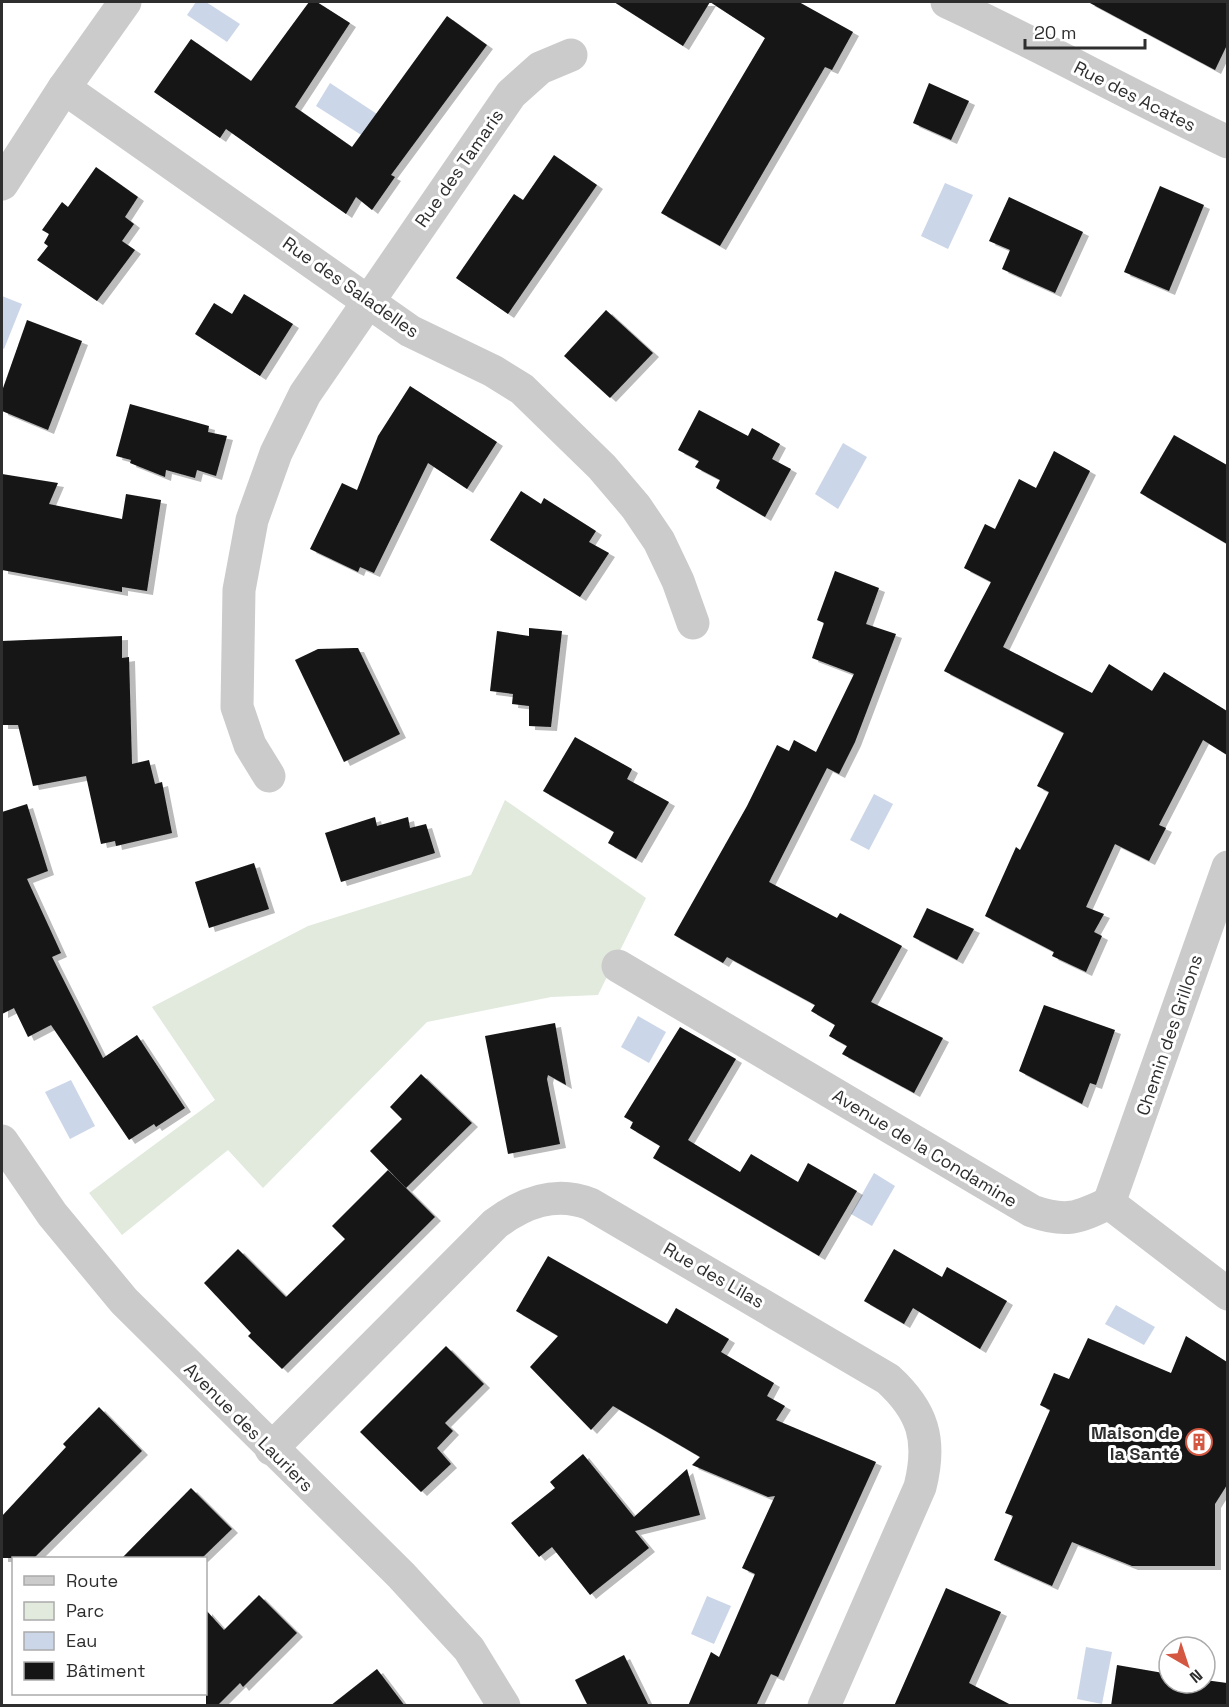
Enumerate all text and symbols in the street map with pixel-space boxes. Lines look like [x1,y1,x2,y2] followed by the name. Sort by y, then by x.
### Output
[1025,12,1145,50] scale bar
[1034,21,1077,44] text: 20 m
[1070,55,1200,137] street label: Rue des Acates
[410,104,508,232] street label: Rue des Tamaris
[278,231,424,343] street label: Rue des Saladelles
[1131,951,1207,1119] street label: Chemin des Grillons
[828,1084,1022,1212] street label: Avenue de la Condamine
[660,1237,768,1313] street label: Rue des Lilas
[180,1358,318,1496] street label: Avenue des Lauriers
[1091,1421,1180,1465] place label: Maison de la Santé
[1184,1427,1214,1457] building icon: Maison de la Santé
[12,1557,207,1695] legend
[66,1569,118,1592] text: Route
[66,1599,104,1622] text: Parc
[66,1629,97,1652] text: Eau
[1157,1635,1217,1695] north arrow
[66,1659,146,1682] text: Bâtiment
[1185,1665,1207,1688] text: N

